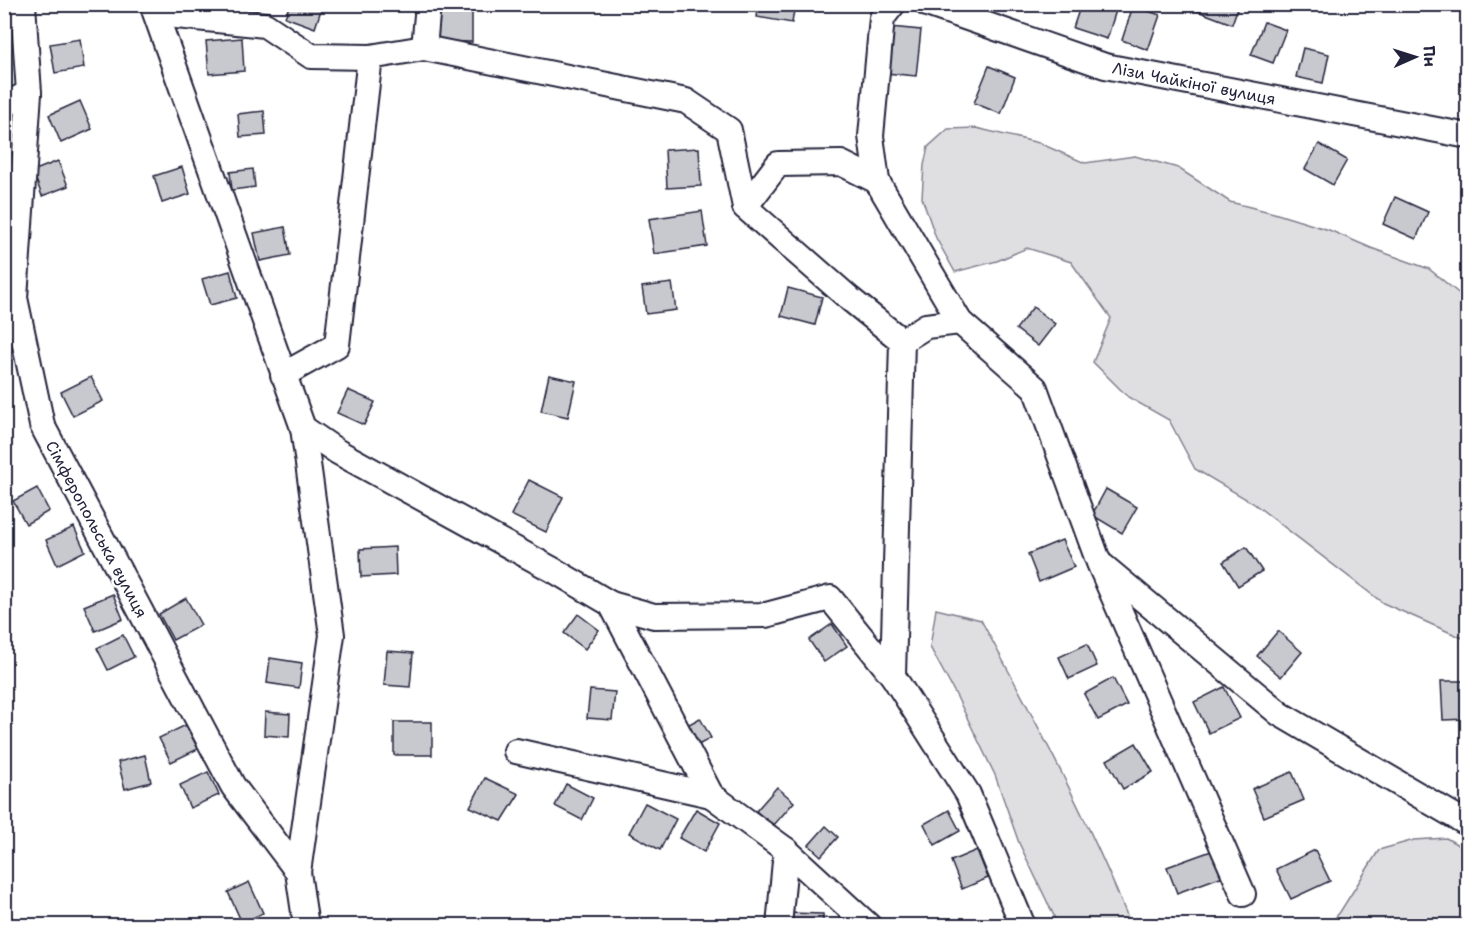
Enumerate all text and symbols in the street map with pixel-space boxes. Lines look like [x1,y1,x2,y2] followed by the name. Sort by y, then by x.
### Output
[1385,27,1445,87] north arrow
[1418,45,1441,67] text: Пн
[1110,57,1277,110] street label: Лізи Чайкіної вулиця
[41,437,152,621] street label: Сімферопольська вулиця

